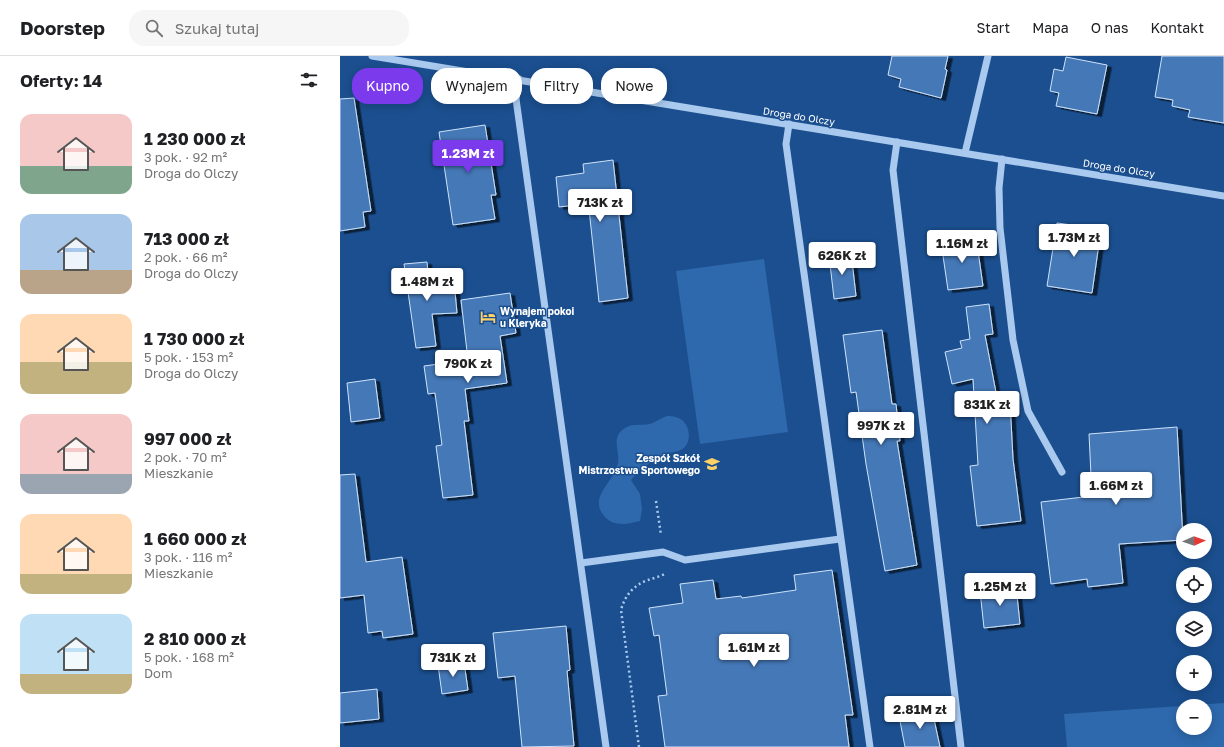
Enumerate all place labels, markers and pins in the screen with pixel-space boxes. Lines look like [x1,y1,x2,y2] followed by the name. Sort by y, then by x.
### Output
[427,140,509,174] pin: 1.23M zł
[563,189,637,223] pin: 713K zł
[1033,224,1115,258] pin: 1.73M zł
[921,230,1003,264] pin: 1.16M zł
[805,242,879,276] pin: 626K zł
[386,268,468,302] pin: 1.48M zł
[500,305,574,329] place label: Wynajem pokoi u Kleryka
[479,308,497,326] hotel icon: Wynajem pokoi u Kleryka
[431,350,505,384] pin: 790K zł
[950,391,1024,425] pin: 831K zł
[844,412,918,446] pin: 997K zł
[579,452,700,476] place label: Zespół Szkół Mistrzostwa Sportowego
[703,455,721,473] school or university icon: Zespół Szkół Mistrzostwa Sportowego
[1075,472,1157,506] pin: 1.66M zł
[959,573,1041,607] pin: 1.25M zł
[713,634,795,668] pin: 1.61M zł
[416,644,490,678] pin: 731K zł
[879,696,961,730] pin: 2.81M zł

